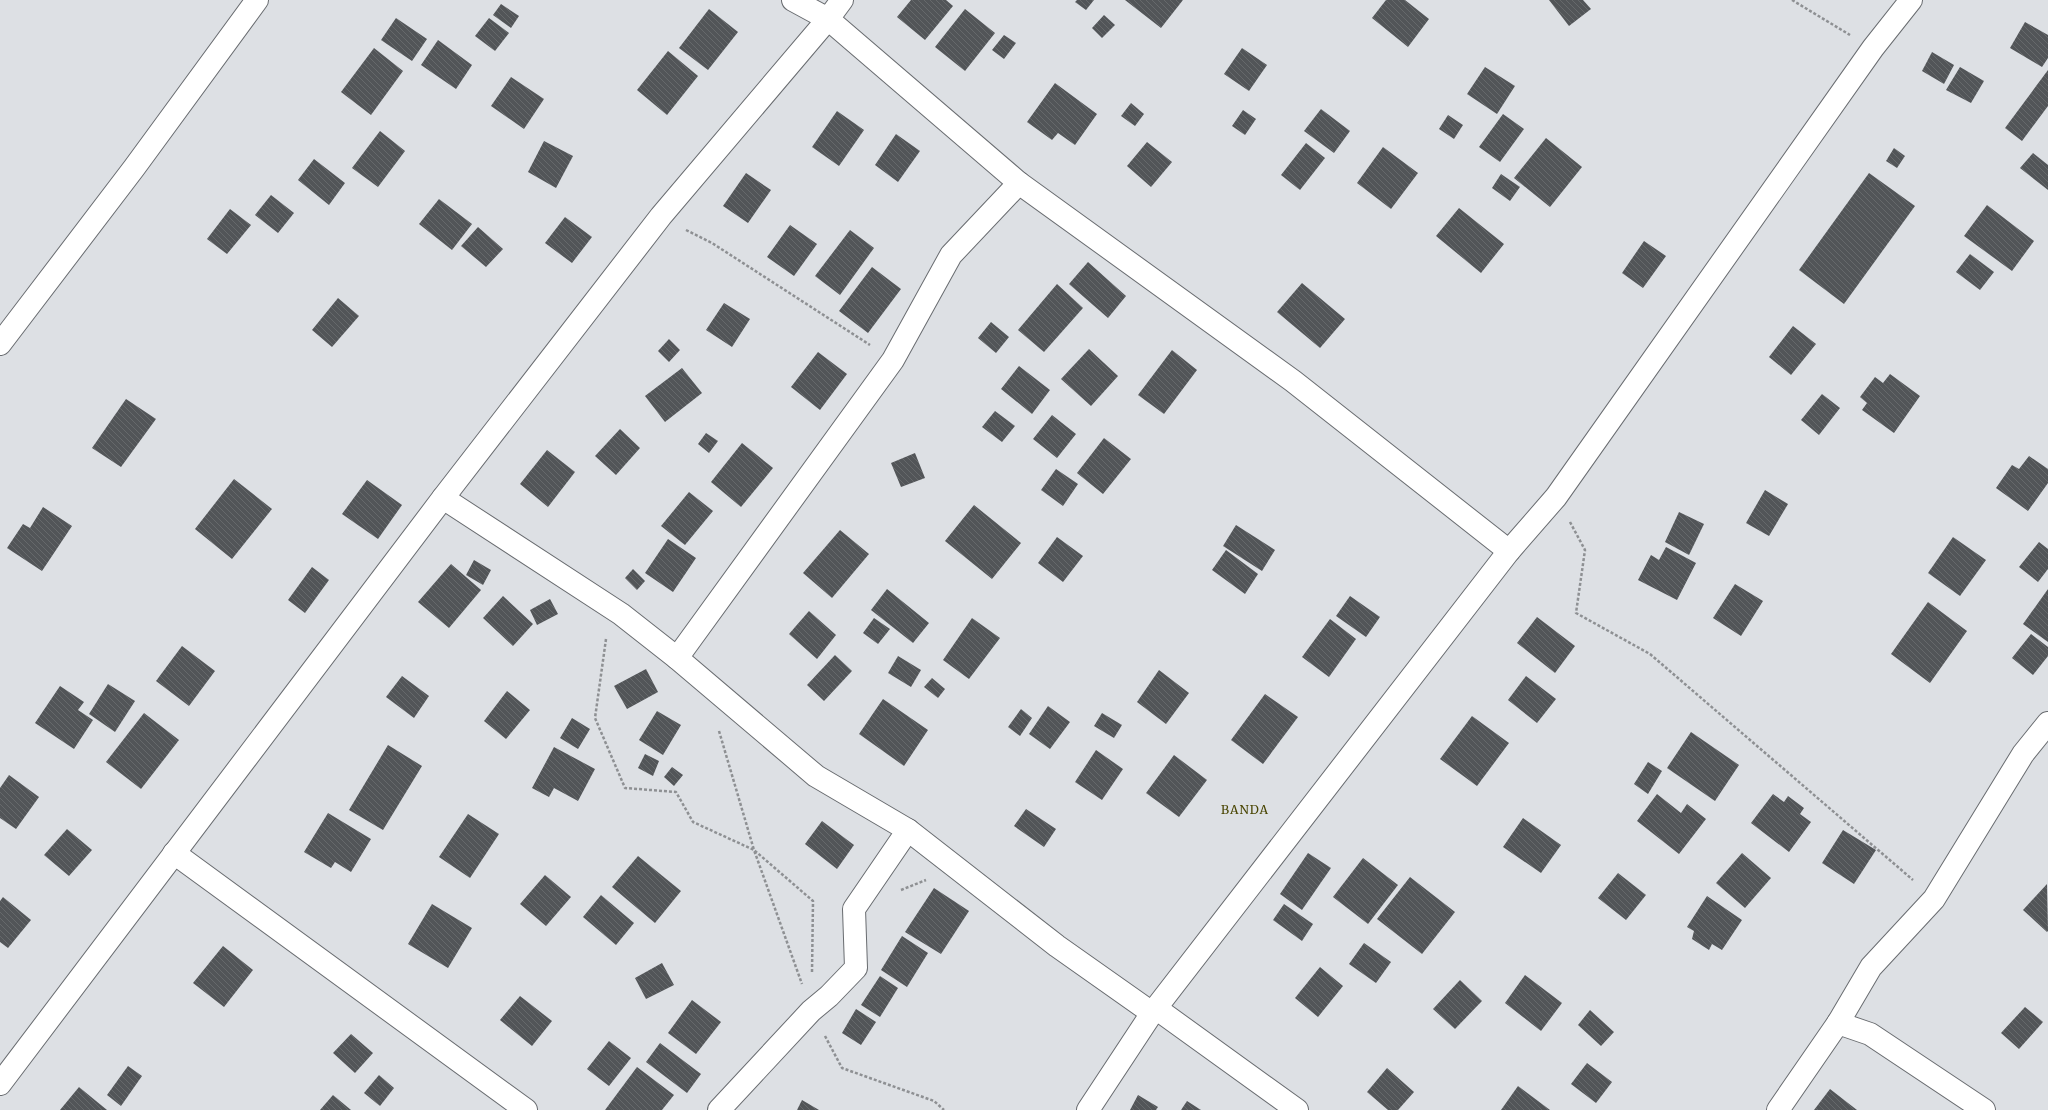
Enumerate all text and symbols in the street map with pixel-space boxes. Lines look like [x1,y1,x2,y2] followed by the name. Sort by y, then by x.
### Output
[1221,802,1269,817] district label: BANDA

